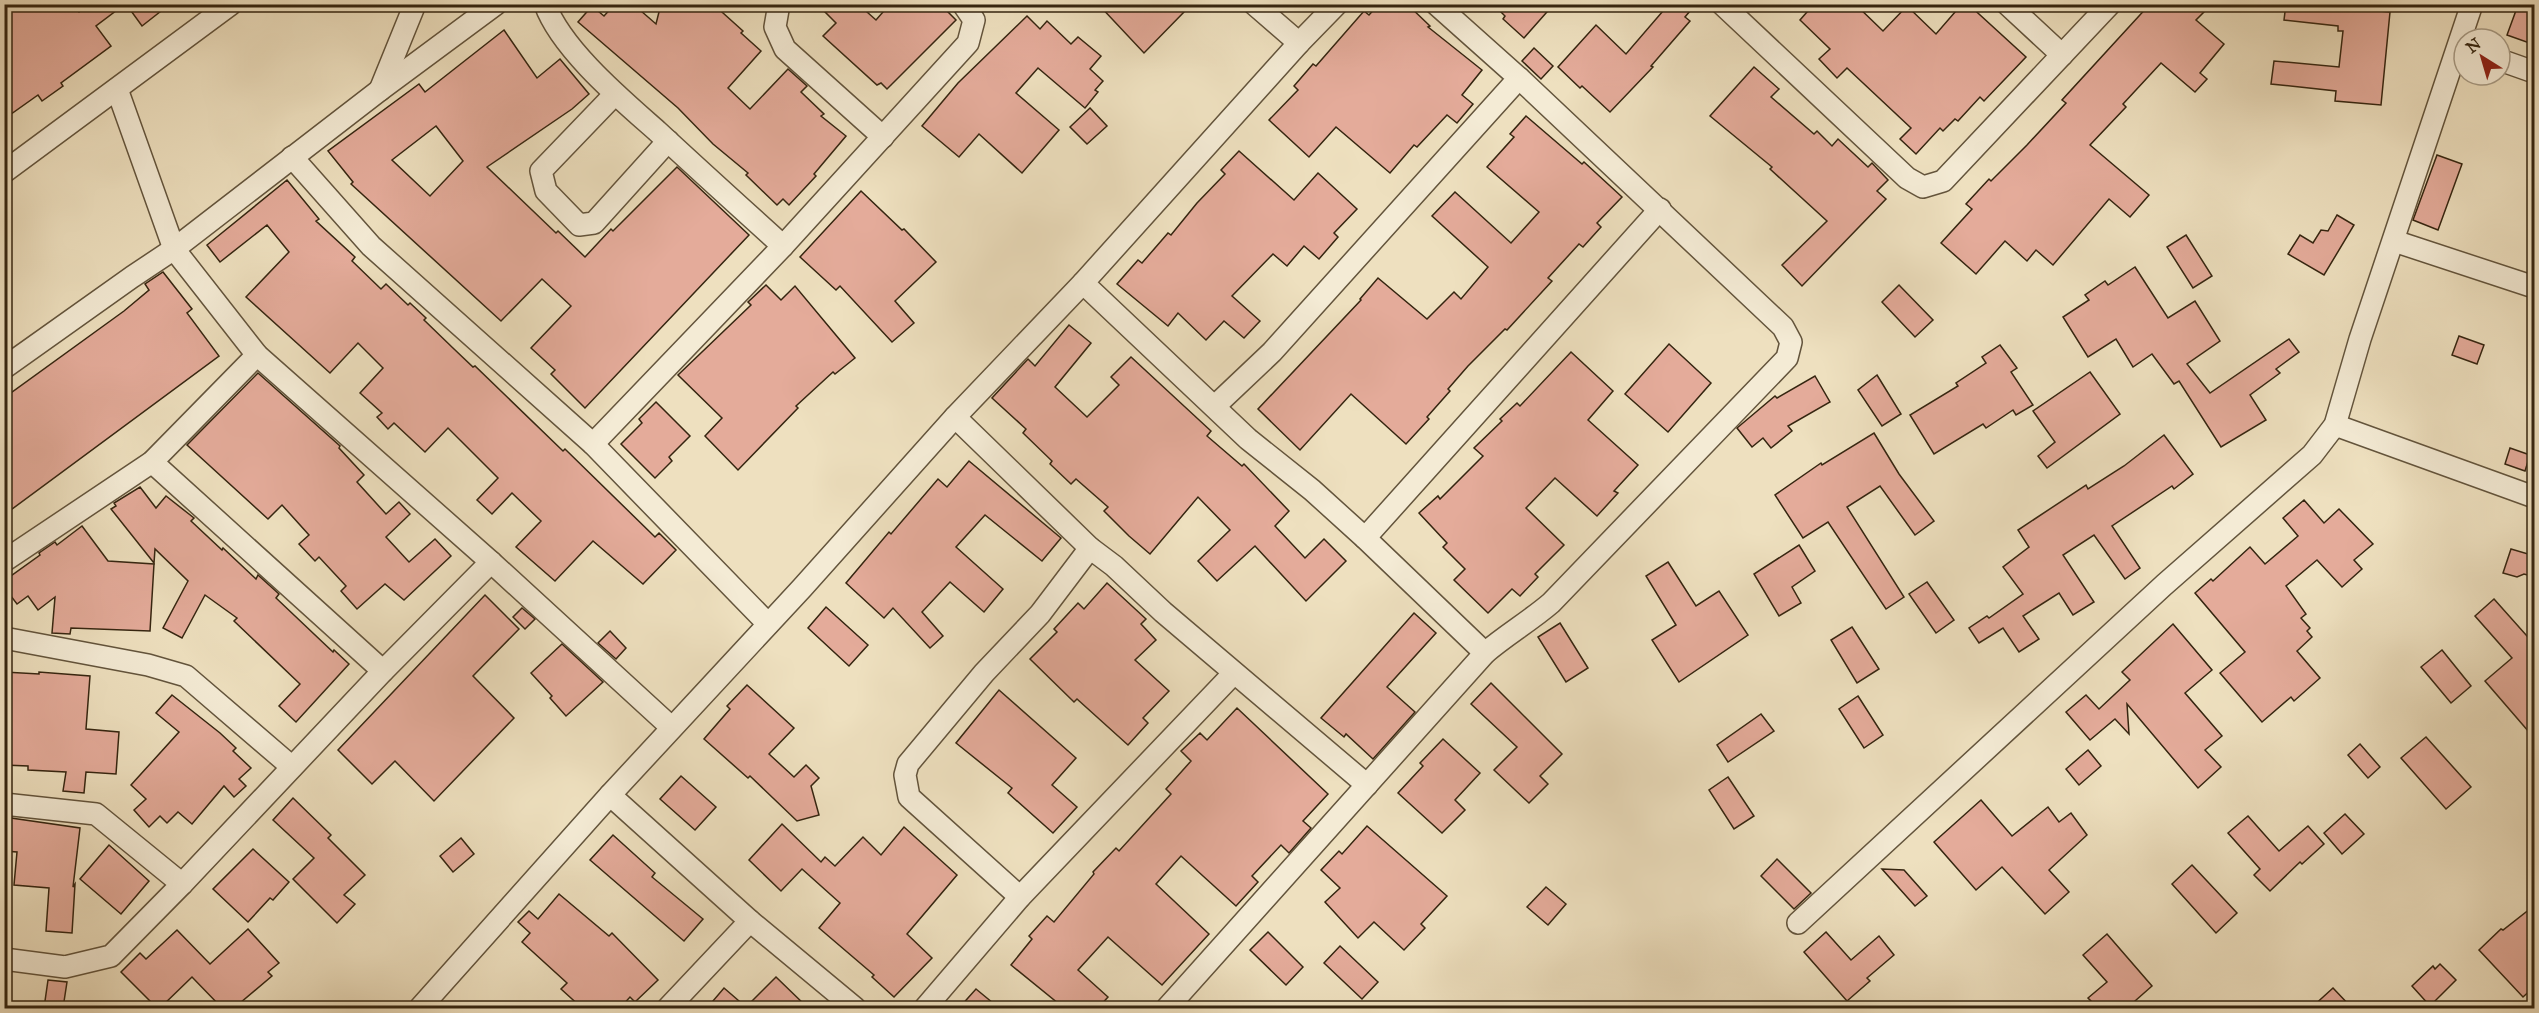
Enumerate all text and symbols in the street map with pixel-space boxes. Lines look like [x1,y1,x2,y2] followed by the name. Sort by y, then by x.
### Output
[2452,27,2512,87] north arrow
[2462,33,2485,57] text: N

